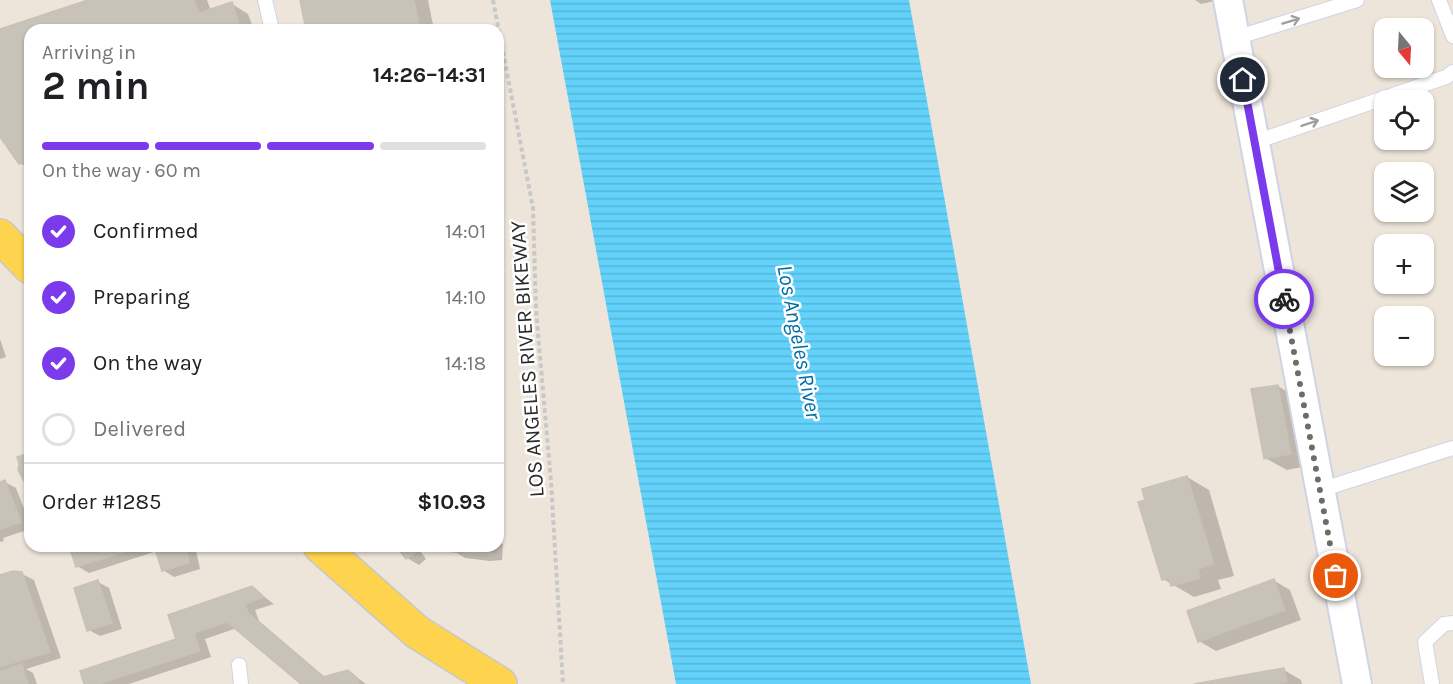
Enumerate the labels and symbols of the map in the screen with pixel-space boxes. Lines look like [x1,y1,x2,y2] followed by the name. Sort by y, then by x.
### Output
[1281,14,1300,25] one-way arrow
[1374,18,1434,78] north arrow
[1217,54,1268,105] pin
[1300,117,1319,128] one-way arrow
[505,220,549,498] street label: LOS ANGELES RIVER BIKEWAY
[771,263,827,423] water label: Los Angeles River
[1254,269,1314,329] courier
[1310,550,1361,601] pin

